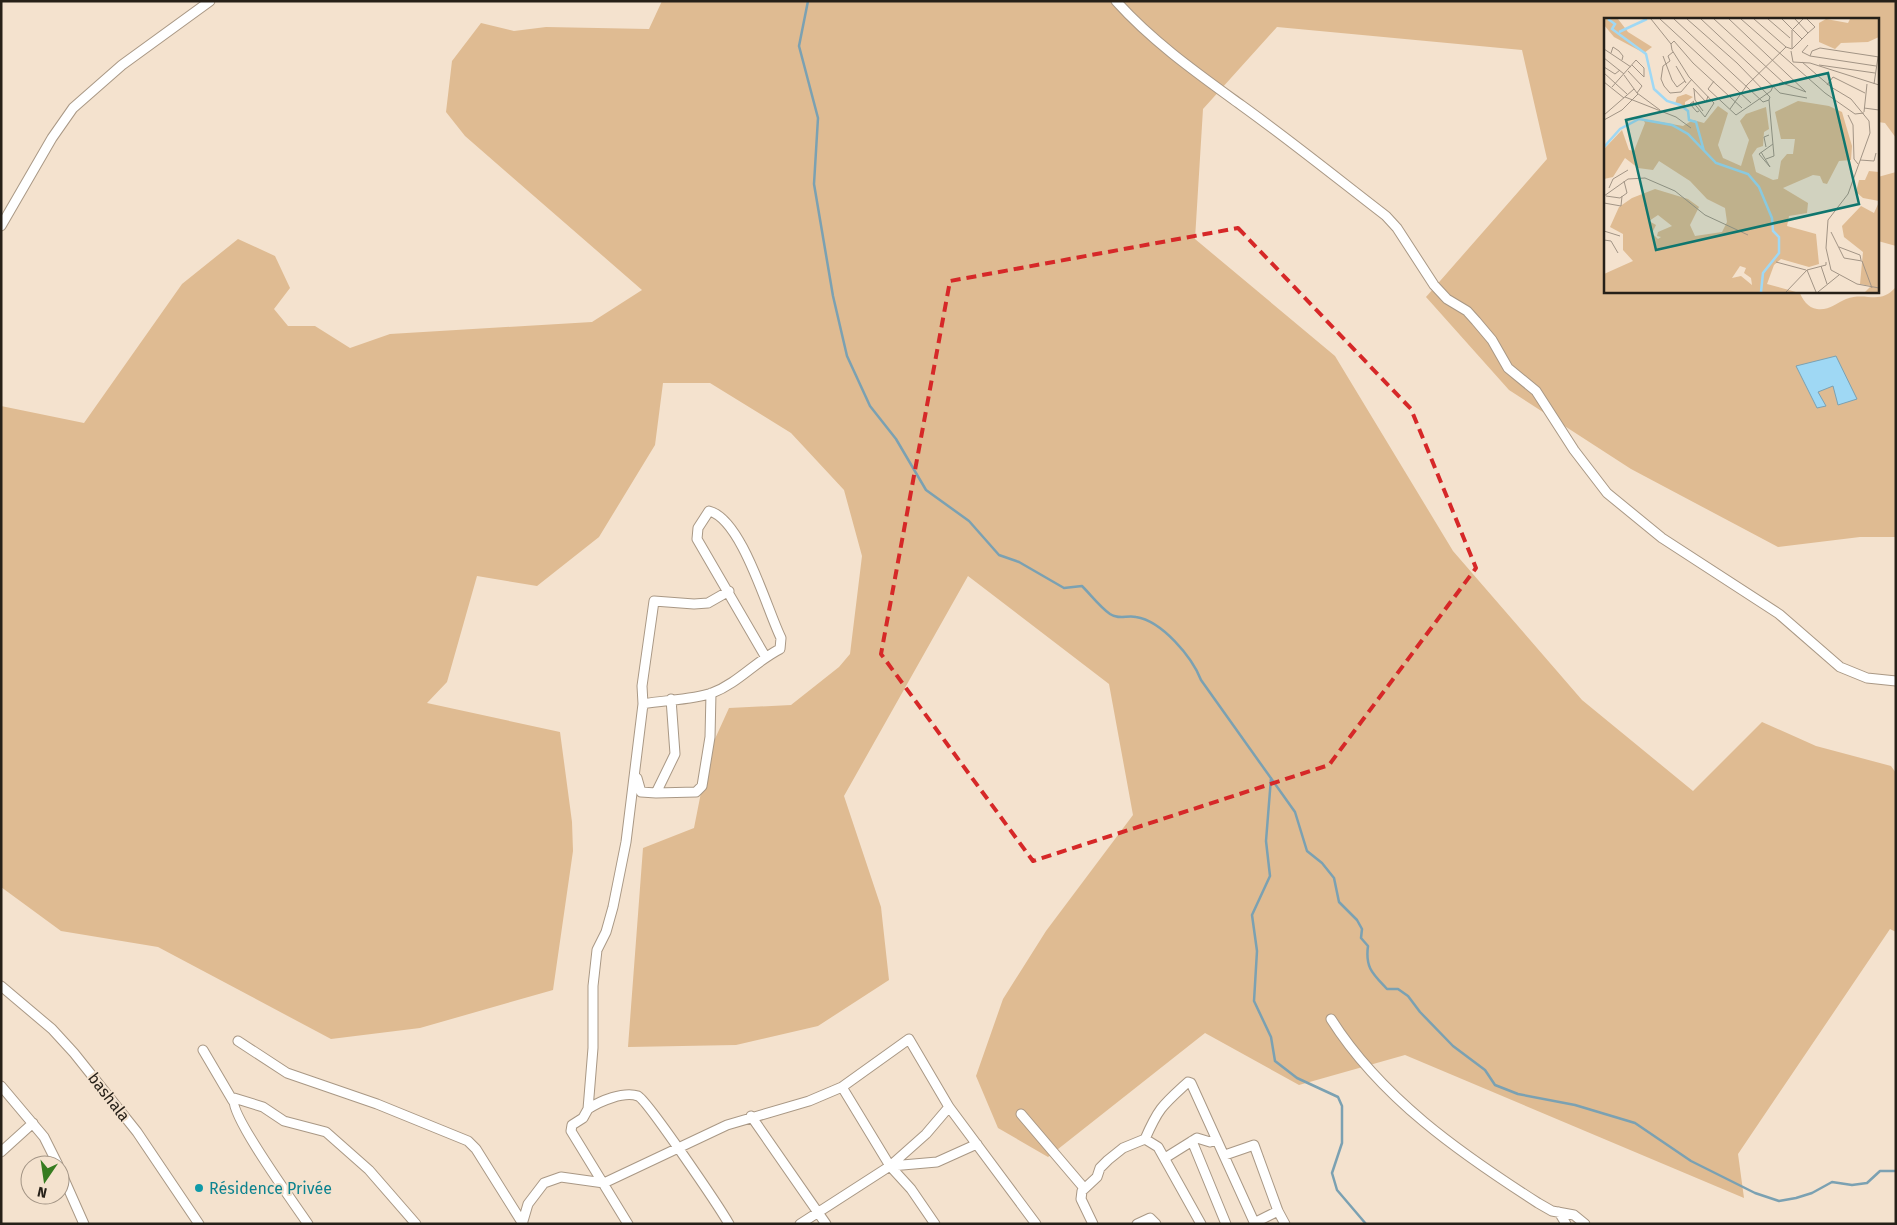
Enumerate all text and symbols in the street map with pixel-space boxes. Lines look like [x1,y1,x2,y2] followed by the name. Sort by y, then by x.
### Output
[1604,18,1880,292] inset map
[84,1069,134,1125] street label: bashala
[20,1155,70,1205] north arrow
[209,1179,332,1198] place label: Résidence Privée
[193,1182,205,1194] marker: Résidence Privée
[36,1183,49,1202] text: N

